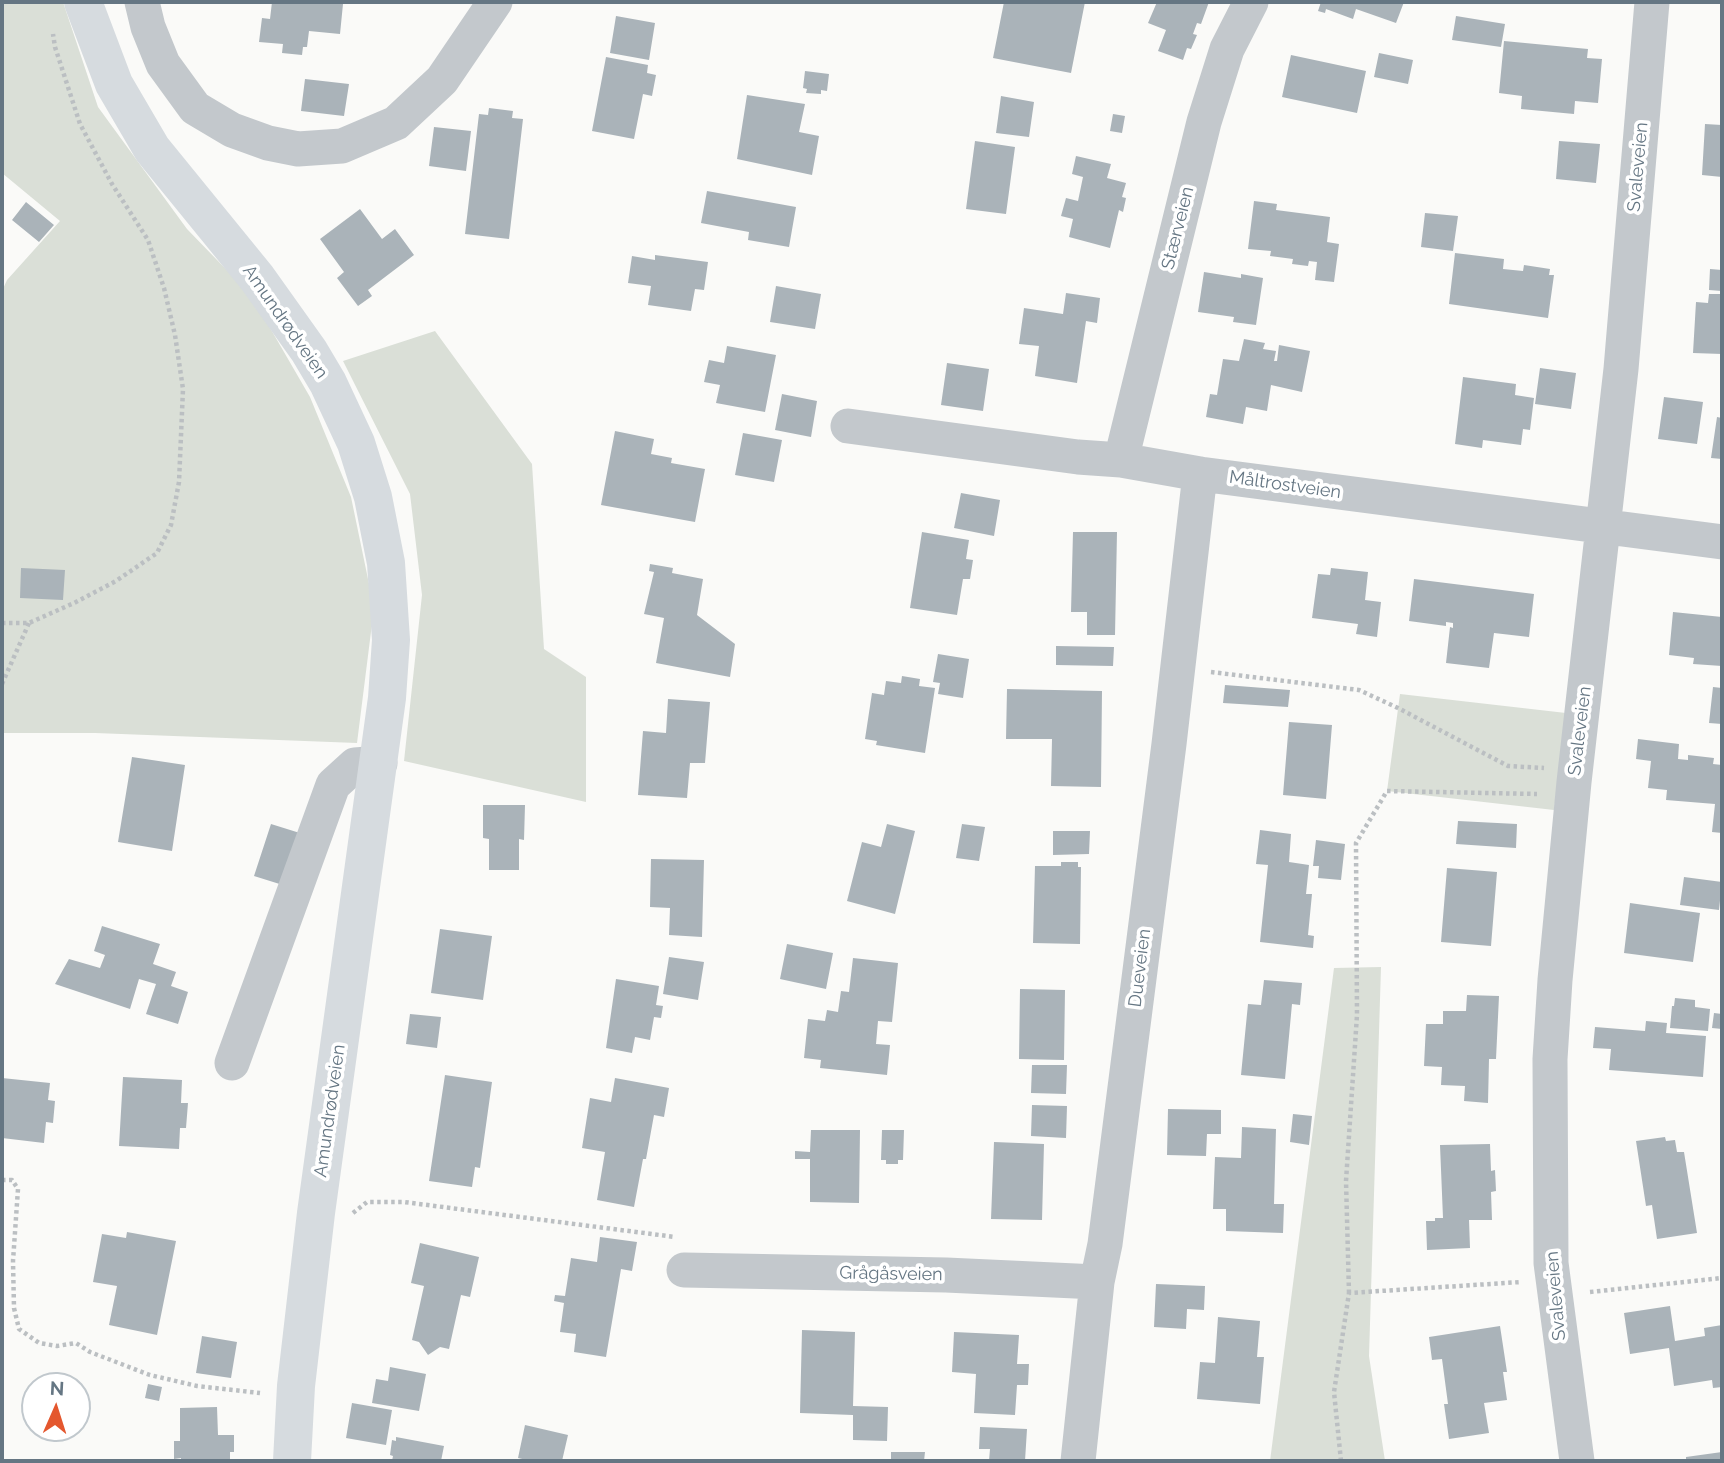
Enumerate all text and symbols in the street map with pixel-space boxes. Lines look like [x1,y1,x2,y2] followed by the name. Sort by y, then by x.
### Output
[1623,121,1653,213] street label: Svaleveien
[1157,184,1199,272] street label: Stærveien
[238,261,332,383] street label: Amundrødveien
[1228,466,1342,504] street label: Måltrostveien
[1564,685,1596,777] street label: Svaleveien
[1124,928,1156,1008] street label: Dueveien
[310,1043,350,1179] street label: Amundrødveien
[1541,1250,1571,1342] street label: Svaleveien
[839,1262,943,1286] street label: Grågåsveien
[21,1372,91,1442] north arrow
[49,1377,65,1399] text: N

